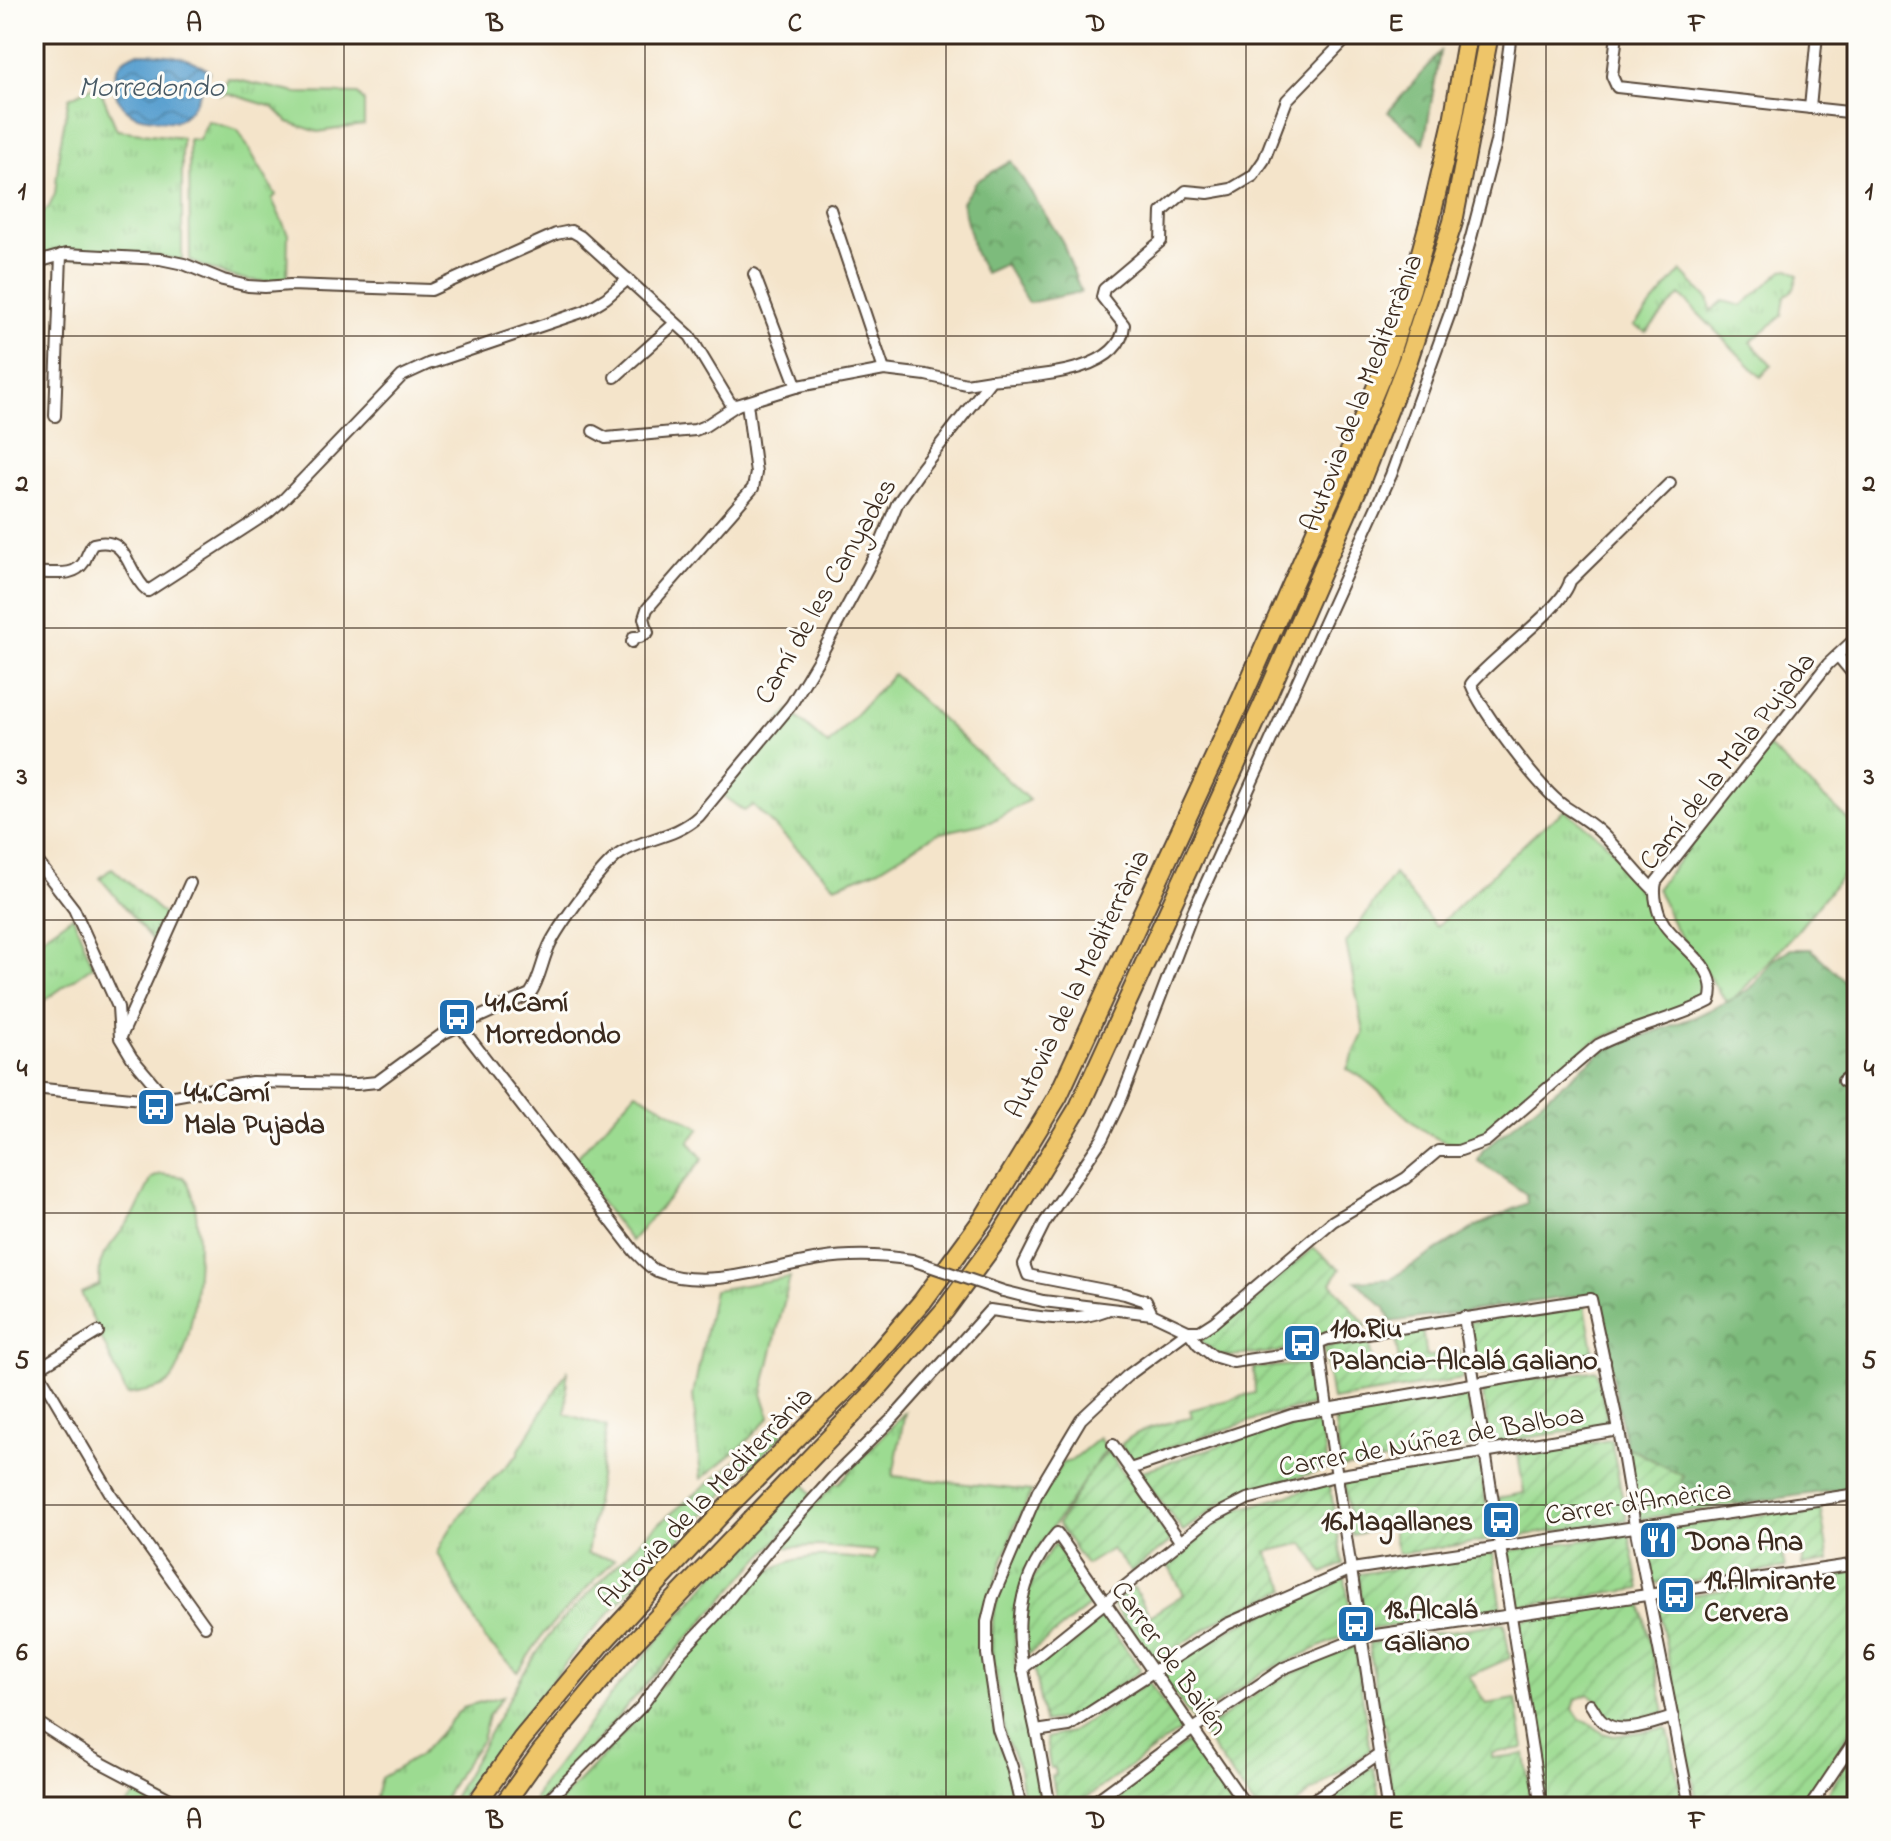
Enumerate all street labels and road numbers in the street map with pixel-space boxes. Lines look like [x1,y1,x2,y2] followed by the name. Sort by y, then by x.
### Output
[1291,248,1435,538] street label: Autovia de la Mediterrània
[745,471,909,713] street label: Camí de les Canyades
[1630,644,1827,880] street label: Camí de la Mala Pujada
[996,843,1162,1126] street label: Autovia de la Mediterrània
[589,1378,824,1619] street label: Autovia de la Mediterrània
[1276,1395,1588,1490] street label: Carrer de Núñez de Balboa
[1543,1471,1734,1538] street label: Carrer d'Amèrica
[1099,1573,1237,1745] street label: Carrer de Bailén

